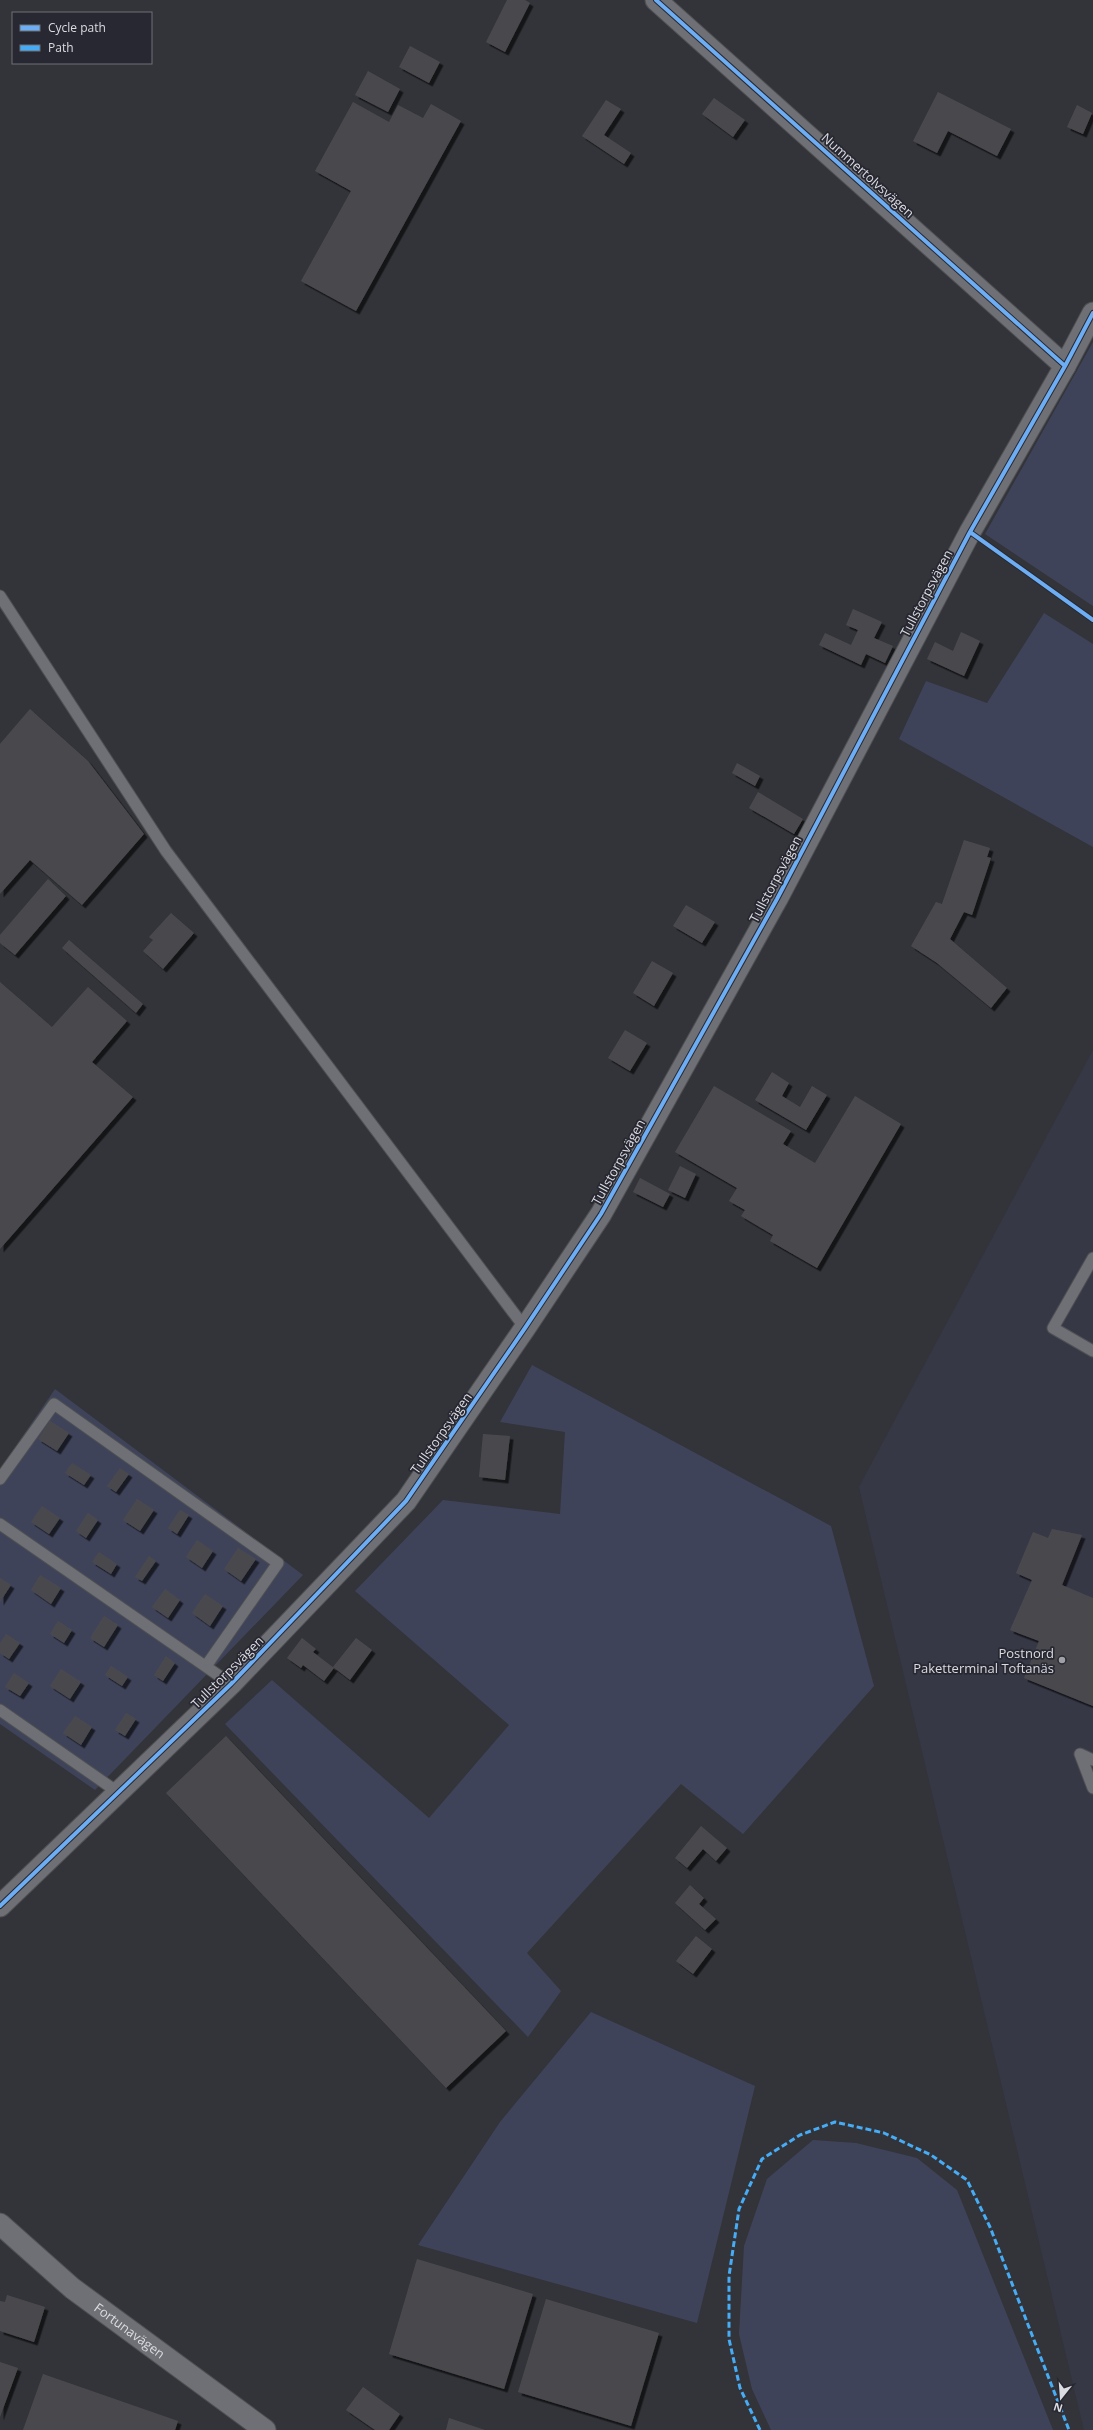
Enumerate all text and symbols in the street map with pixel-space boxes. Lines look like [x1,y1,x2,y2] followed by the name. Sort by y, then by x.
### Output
[12,12,152,64] legend
[48,19,106,36] text: Cycle path
[48,39,74,56] text: Path
[818,129,918,221] street label: Nummertolvsvägen
[896,546,956,640] street label: Tullstorpsvägen
[745,832,805,926] street label: Tullstorpsvägen
[587,1116,649,1208] street label: Tullstorpsvägen
[406,1389,476,1477] street label: Tullstorpsvägen
[187,1632,267,1712] street label: Tullstorpsvägen
[913,1644,1054,1677] place label: Postnord Paketterminal Toftanäs
[1057,1655,1067,1665] marker: Postnord Paketterminal Toftanäs
[91,2298,169,2363] street label: Fortunavägen
[1041,2378,1081,2418] north arrow
[1051,2400,1064,2417] text: N

